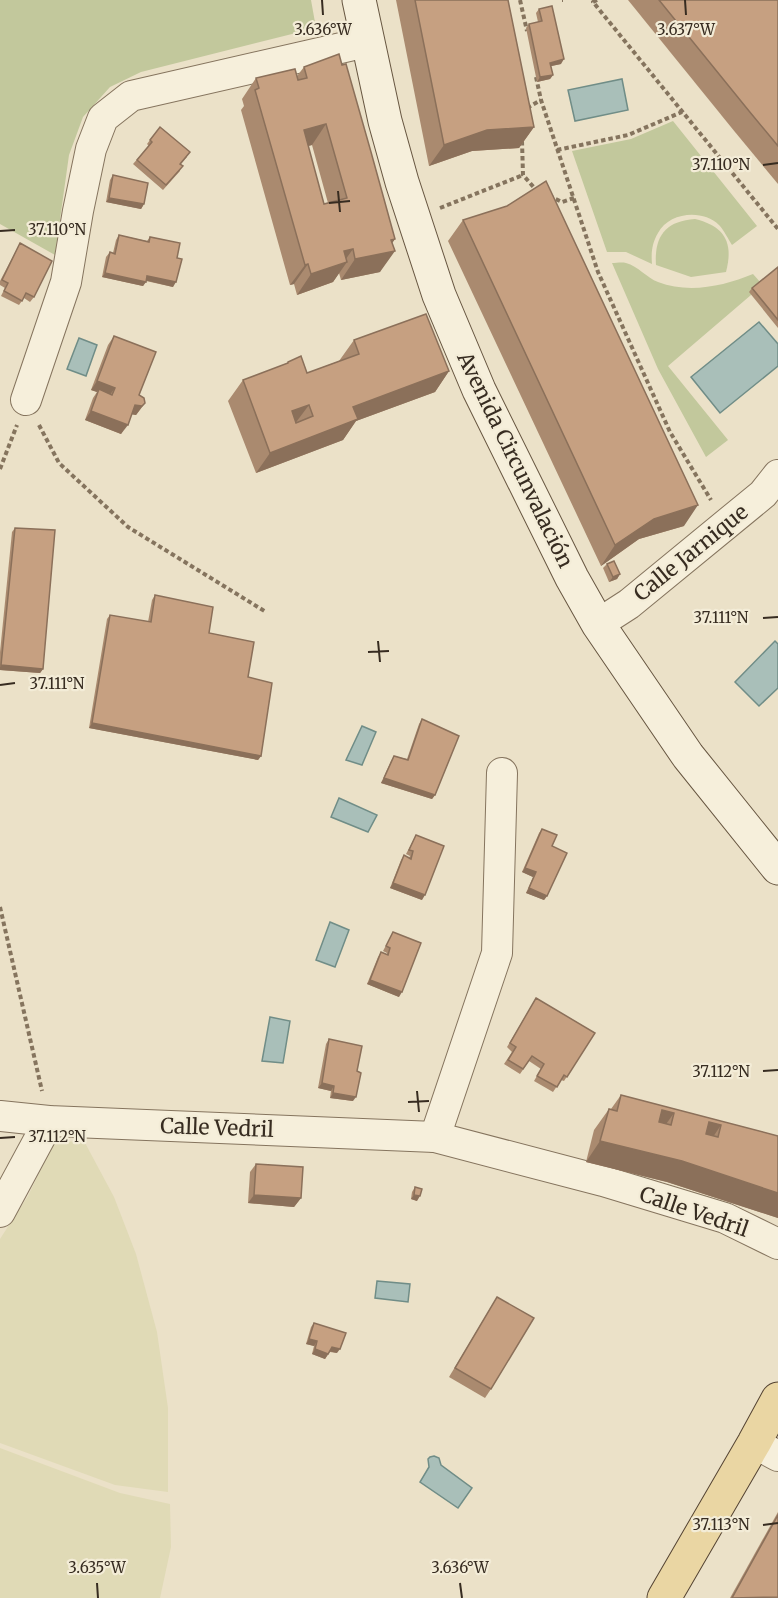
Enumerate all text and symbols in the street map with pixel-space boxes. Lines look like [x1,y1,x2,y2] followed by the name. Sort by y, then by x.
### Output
[294,20,353,39] text: 3.636°W
[657,20,716,39] text: 3.637°W
[692,155,750,174] text: 37.110°N
[28,220,86,239] text: 37.110°N
[451,347,579,572] street label: Avenida Circunvalación
[628,498,753,607] street label: Calle Jarnique
[694,608,749,627] text: 37.111°N
[30,674,85,693] text: 37.111°N
[692,1062,750,1081] text: 37.112°N
[160,1112,275,1143] street label: Calle Vedril
[28,1127,86,1146] text: 37.112°N
[636,1180,753,1243] street label: Calle Vedril
[692,1515,750,1534] text: 37.113°N
[68,1558,127,1577] text: 3.635°W
[431,1558,490,1577] text: 3.636°W

